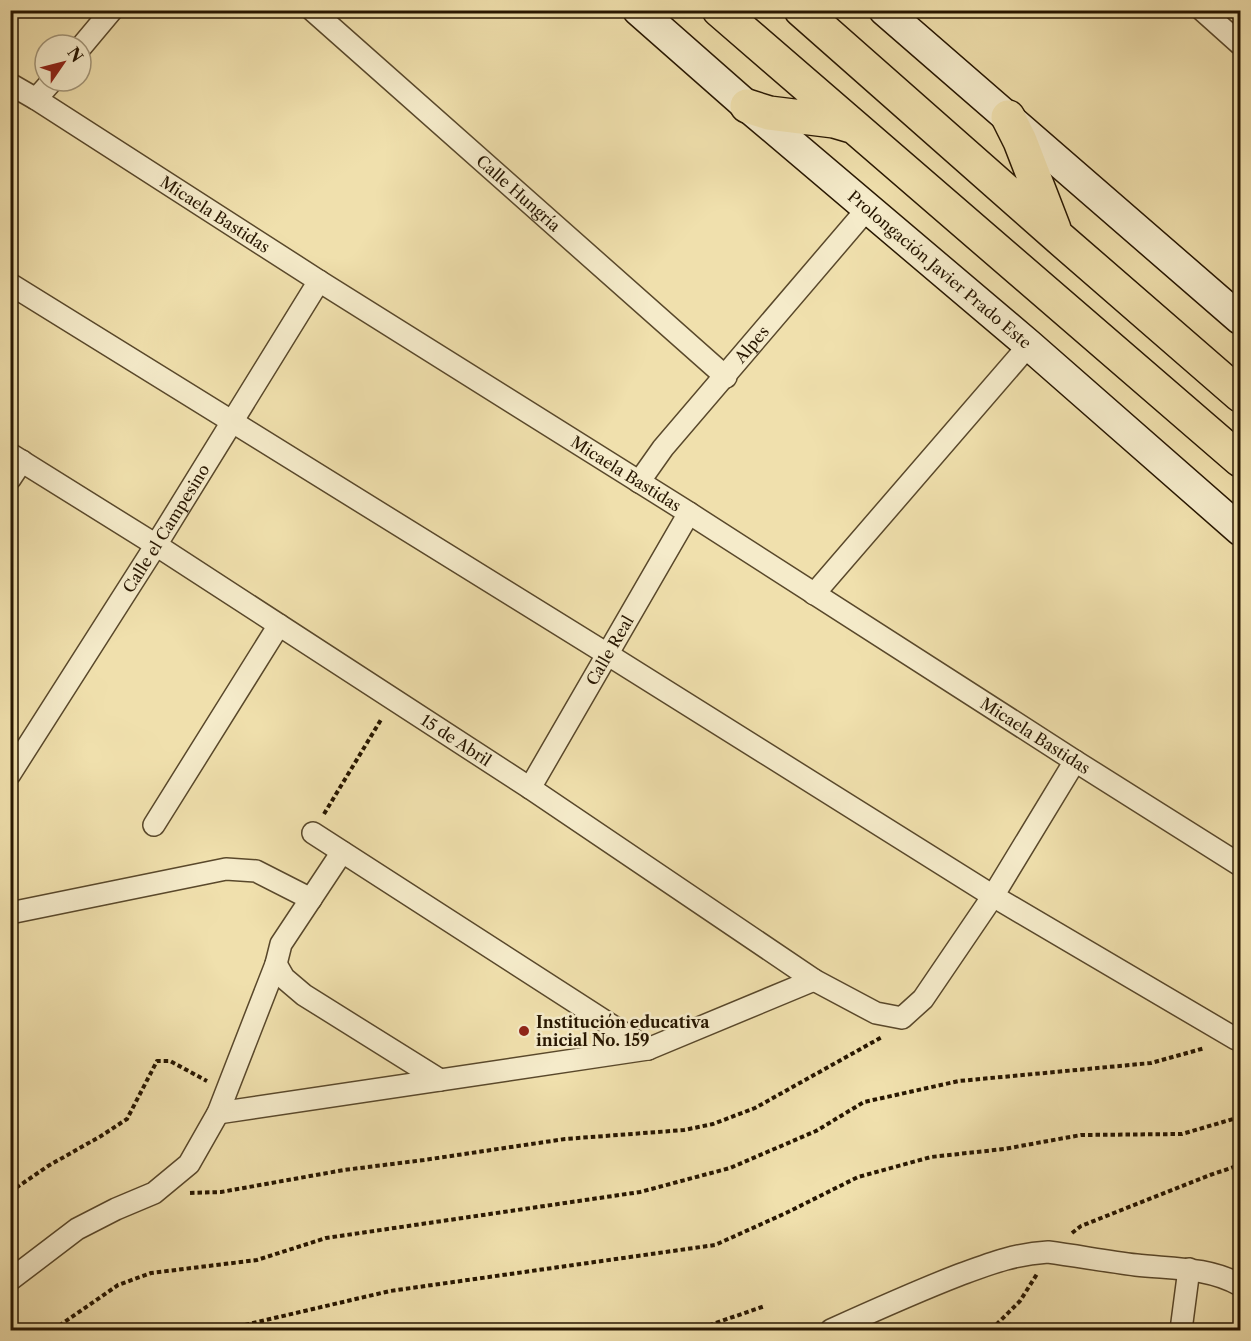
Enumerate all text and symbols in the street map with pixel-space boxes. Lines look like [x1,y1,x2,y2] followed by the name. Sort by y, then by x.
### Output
[33,33,93,93] north arrow
[63,43,88,66] text: N
[472,151,565,236] street label: Calle Hungría
[157,172,274,257] street label: Micaela Bastidas
[844,186,1036,353] street label: Prolongación Javier Prado Este
[730,322,773,368] street label: Alpes
[567,432,685,516] street label: Micaela Bastidas
[118,460,214,596] street label: Calle el Campesino
[582,612,638,689] street label: Calle Real
[977,693,1094,778] street label: Micaela Bastidas
[417,710,495,770] street label: 15 de Abril
[536,1012,710,1050] place label: Institución educativa inicial No. 159
[517,1024,531,1038] marker: Institución educativa inicial No. 159

